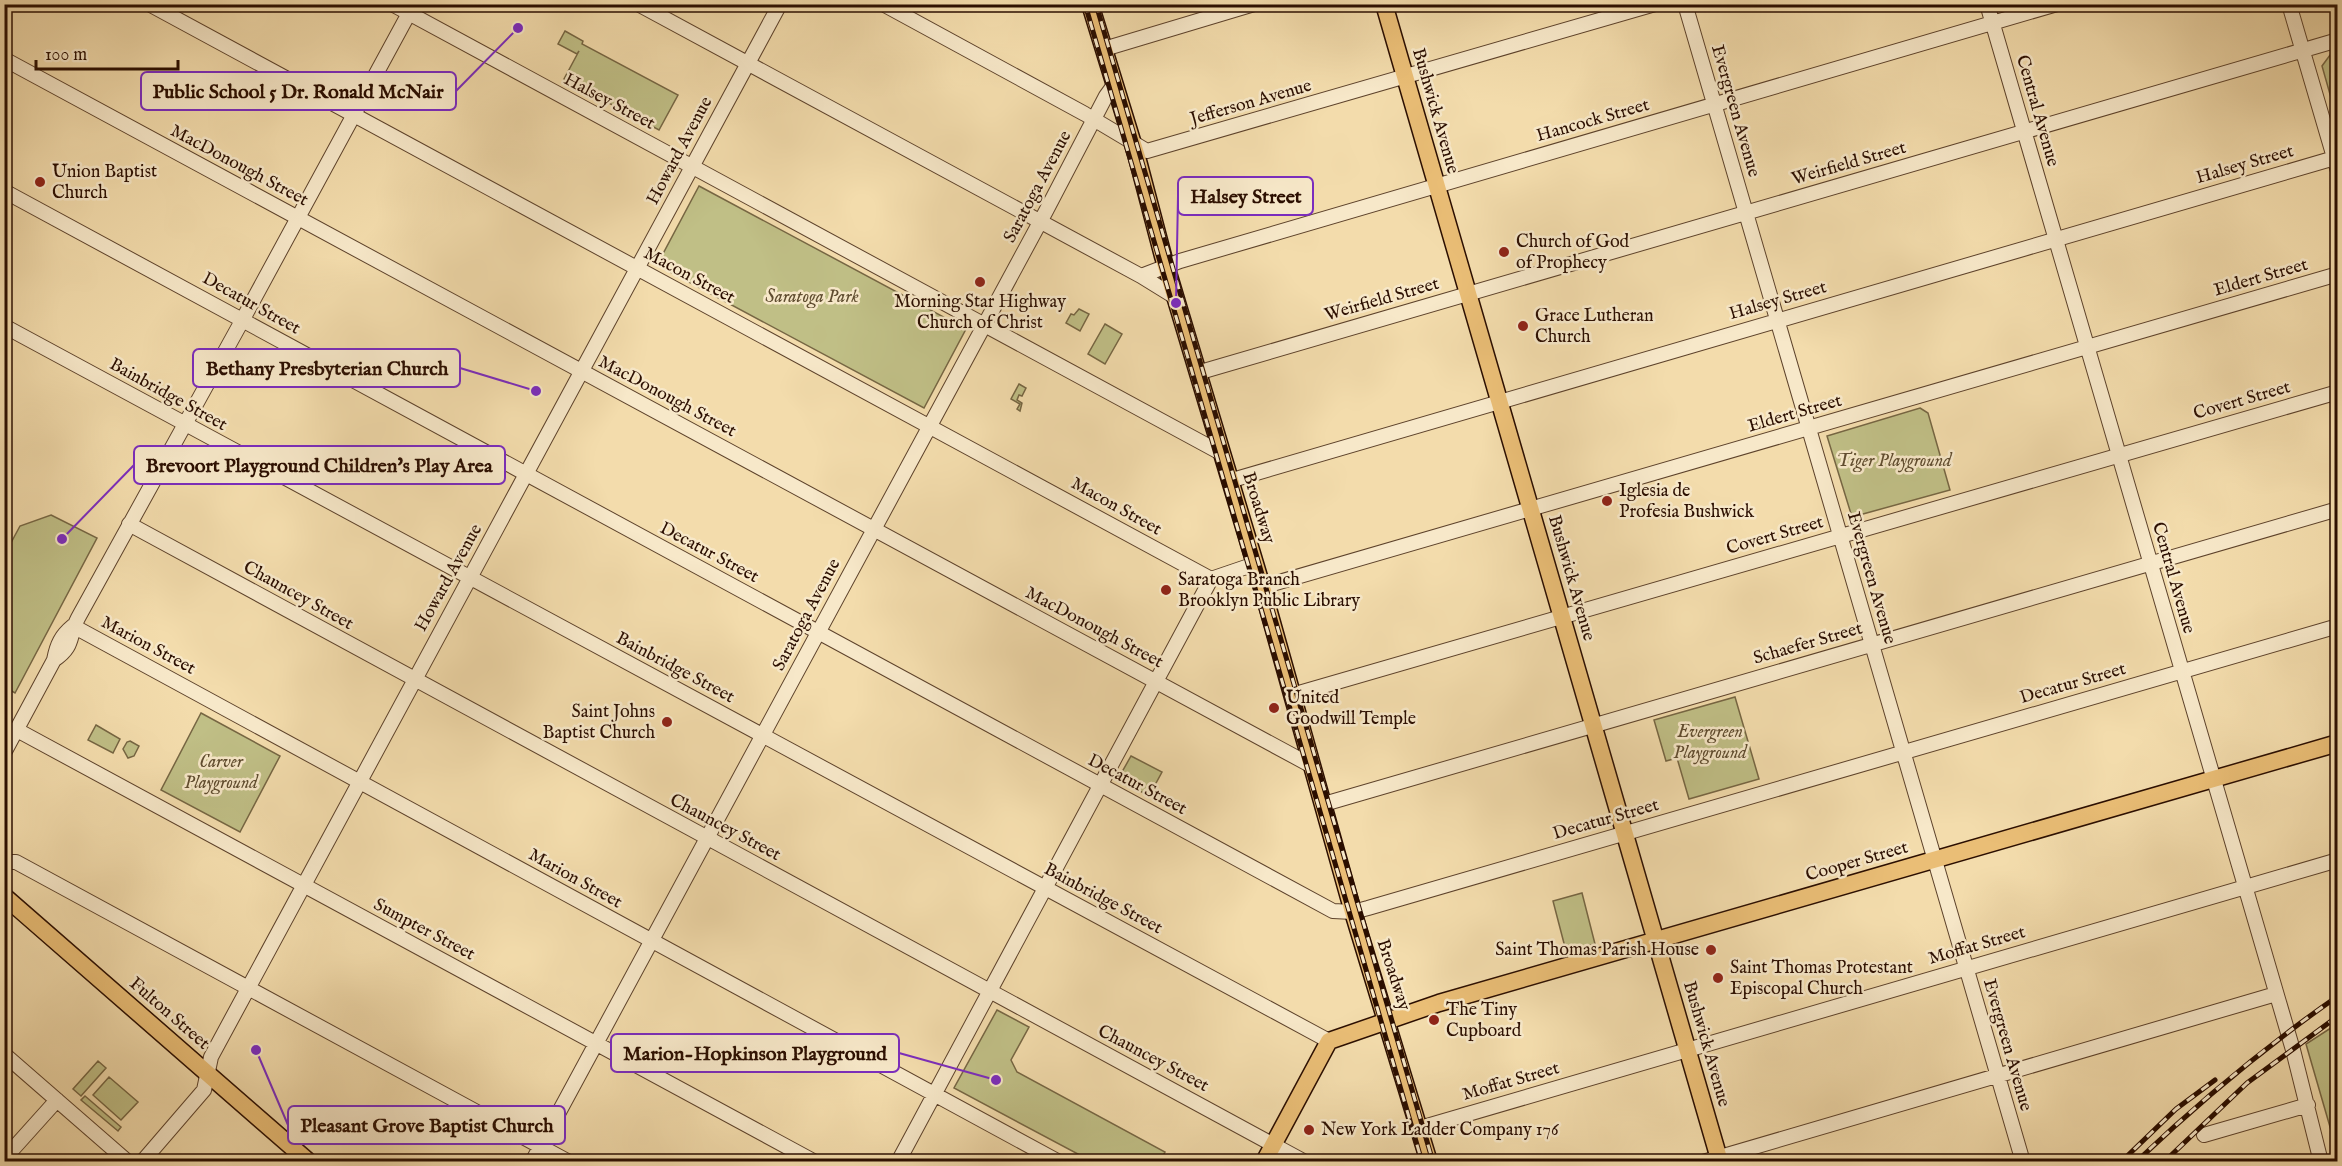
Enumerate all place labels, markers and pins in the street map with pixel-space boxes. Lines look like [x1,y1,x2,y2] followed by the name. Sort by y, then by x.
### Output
[141,72,456,110] callout: Public School 5 Dr. Ronald McNair
[52,161,157,205] place label: Union Baptist Church
[33,175,47,189] marker: Union Baptist Church
[1178,177,1313,215] callout: Halsey Street
[1516,231,1630,275] place label: Church of God of Prophecy
[1497,245,1511,259] marker: Church of God of Prophecy
[973,275,987,289] marker: Morning Star Highway Church of Christ
[894,291,1066,335] place label: Morning Star Highway Church of Christ
[1535,305,1654,349] place label: Grace Lutheran Church
[1516,319,1530,333] marker: Grace Lutheran Church
[193,349,460,387] callout: Bethany Presbyterian Church
[134,446,505,484] callout: Brevoort Playground Children's Play Area
[1619,480,1754,524] place label: Iglesia de Profesia Bushwick
[1600,494,1614,508] marker: Iglesia de Profesia Bushwick
[1178,569,1360,613] place label: Saratoga Branch Brooklyn Public Library
[1159,583,1173,597] marker: Saratoga Branch Brooklyn Public Library
[1286,687,1416,731] place label: United Goodwill Temple
[543,701,655,745] place label: Saint Johns Baptist Church
[1267,701,1281,715] marker: United Goodwill Temple
[660,715,674,729] marker: Saint Johns Baptist Church
[1495,939,1699,962] place label: Saint Thomas Parish House
[1704,943,1718,957] marker: Saint Thomas Parish House
[1730,957,1913,1001] place label: Saint Thomas Protestant Episcopal Church
[1711,971,1725,985] marker: Saint Thomas Protestant Episcopal Church
[1446,999,1522,1043] place label: The Tiny Cupboard
[1427,1013,1441,1027] marker: The Tiny Cupboard
[611,1034,899,1072] callout: Marion-Hopkinson Playground
[288,1106,565,1144] callout: Pleasant Grove Baptist Church
[1321,1119,1559,1142] place label: New York Ladder Company 176
[1302,1123,1316,1137] marker: New York Ladder Company 176

